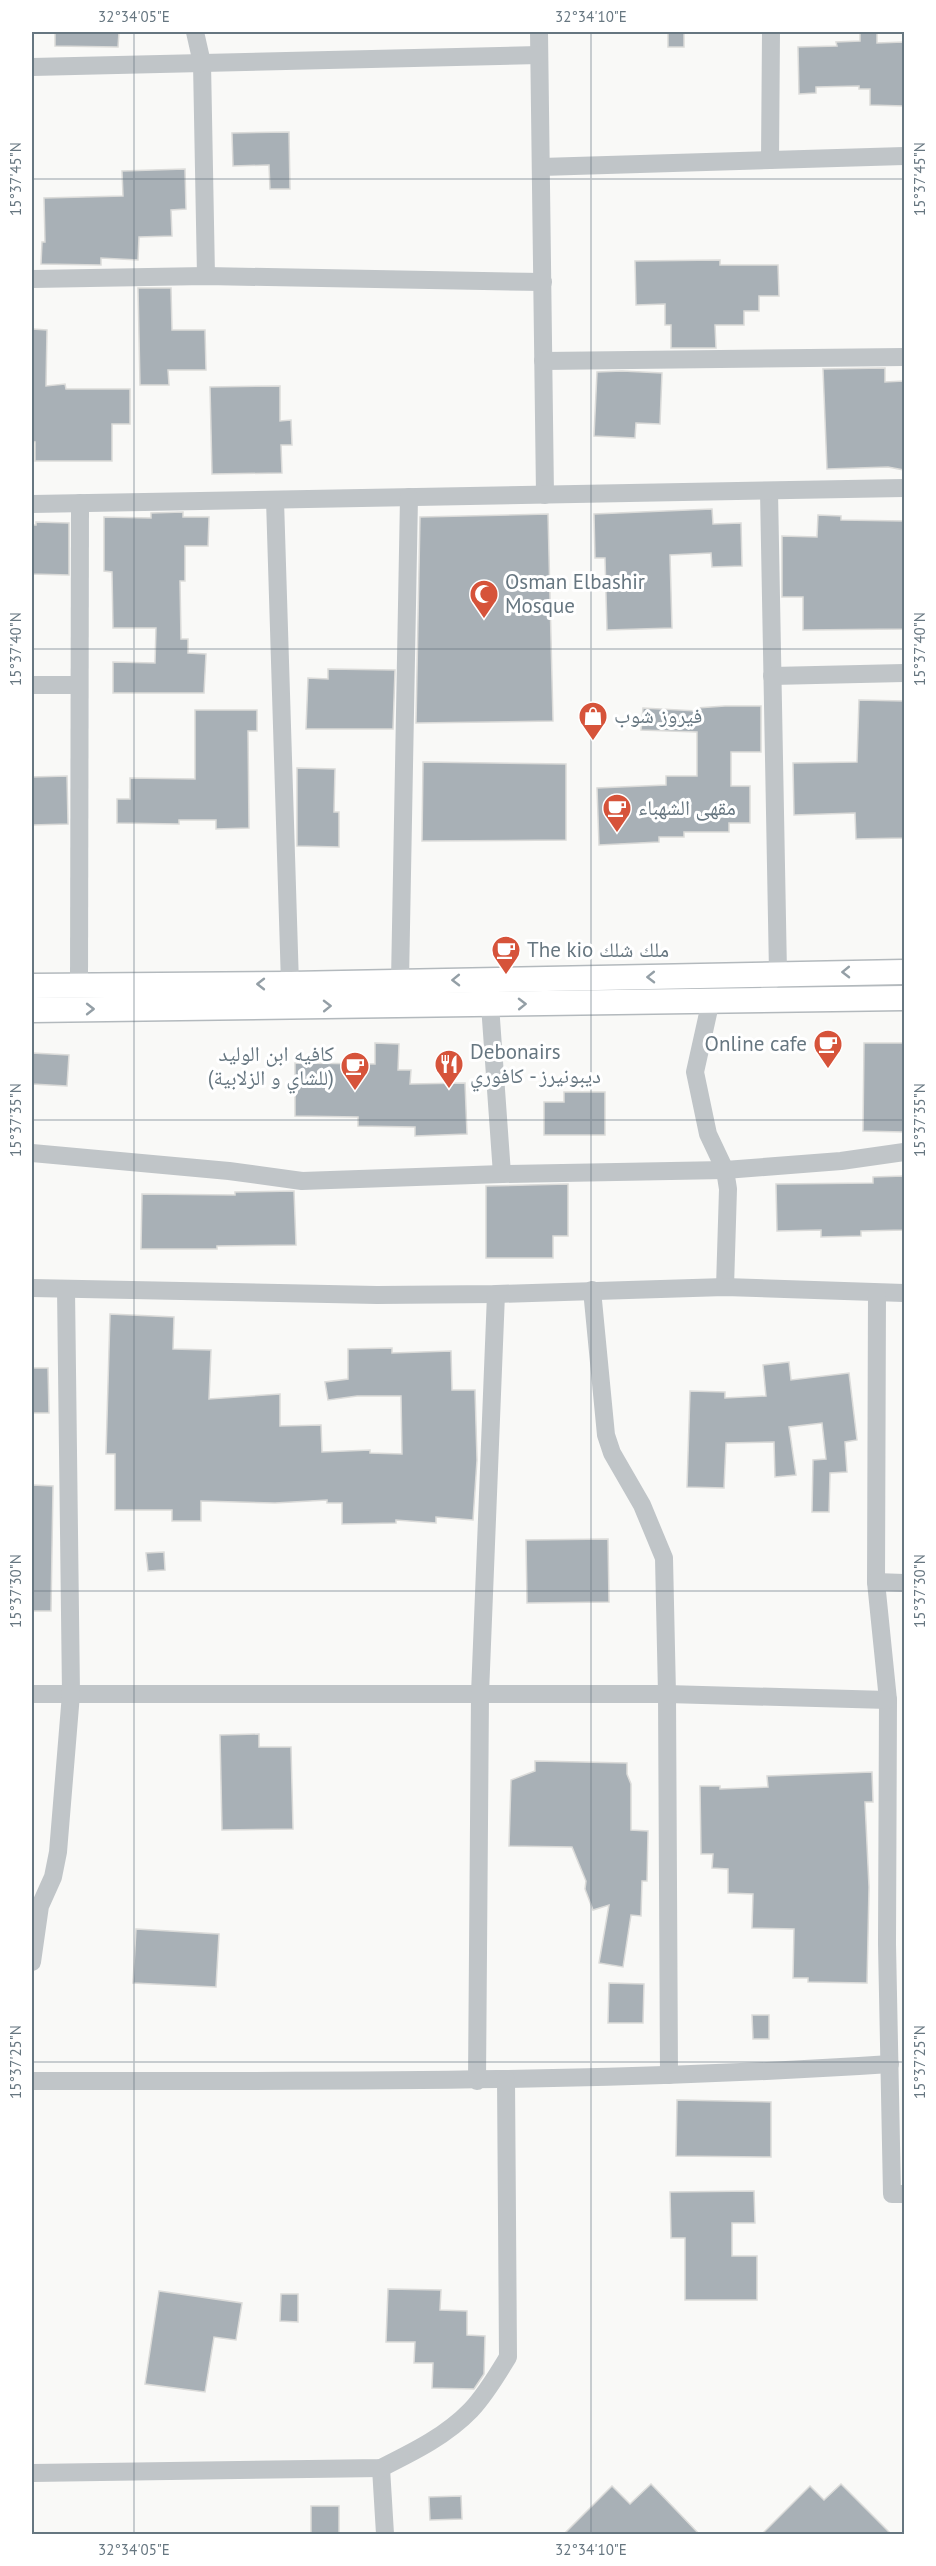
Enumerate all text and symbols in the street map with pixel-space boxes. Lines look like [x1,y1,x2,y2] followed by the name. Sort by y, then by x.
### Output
[98,7,170,26] text: 32°34'05"E
[555,7,627,26] text: 32°34'10"E
[6,142,25,216] text: 15°37'45"N
[910,142,929,216] text: 15°37'45"N
[505,568,645,619] place label: Osman Elbashir Mosque
[468,578,500,620] mosque icon: Osman Elbashir Mosque
[6,612,25,686] text: 15°37'40"N
[910,612,929,686] text: 15°37'40"N
[577,700,609,742] shop icon: فيروز شوب
[614,702,702,729] place label: فيروز شوب
[601,792,633,834] cafe icon: مقهى الشهباء
[638,794,736,821] place label: مقهى الشهباء
[490,934,522,976] cafe icon: The kio ملك شلك
[527,936,669,963] place label: The kio ملك شلك
[842,966,851,979] one-way arrow
[647,971,656,984] one-way arrow
[452,974,461,986] one-way arrow
[257,978,266,990] one-way arrow
[517,998,526,1010] one-way arrow
[322,1000,331,1013] one-way arrow
[85,1003,94,1015] one-way arrow
[812,1028,844,1070] cafe icon: Online cafe
[705,1030,807,1057] place label: Online cafe
[470,1038,601,1092] place label: Debonairs ديبونيرز - كافوري
[208,1040,334,1094] place label: كافيه ابن الوليد (للشاي و الزلابية)
[433,1048,465,1090] restaurant icon: Debonairs ديبونيرز - كافوري
[339,1050,371,1092] cafe icon: كافيه ابن الوليد (للشاي و الزلابية)
[6,1083,25,1157] text: 15°37'35"N
[910,1083,929,1157] text: 15°37'35"N
[6,1554,25,1628] text: 15°37'30"N
[910,1554,929,1628] text: 15°37'30"N
[6,2025,25,2099] text: 15°37'25"N
[910,2025,929,2099] text: 15°37'25"N
[98,2540,170,2559] text: 32°34'05"E
[555,2540,627,2559] text: 32°34'10"E

